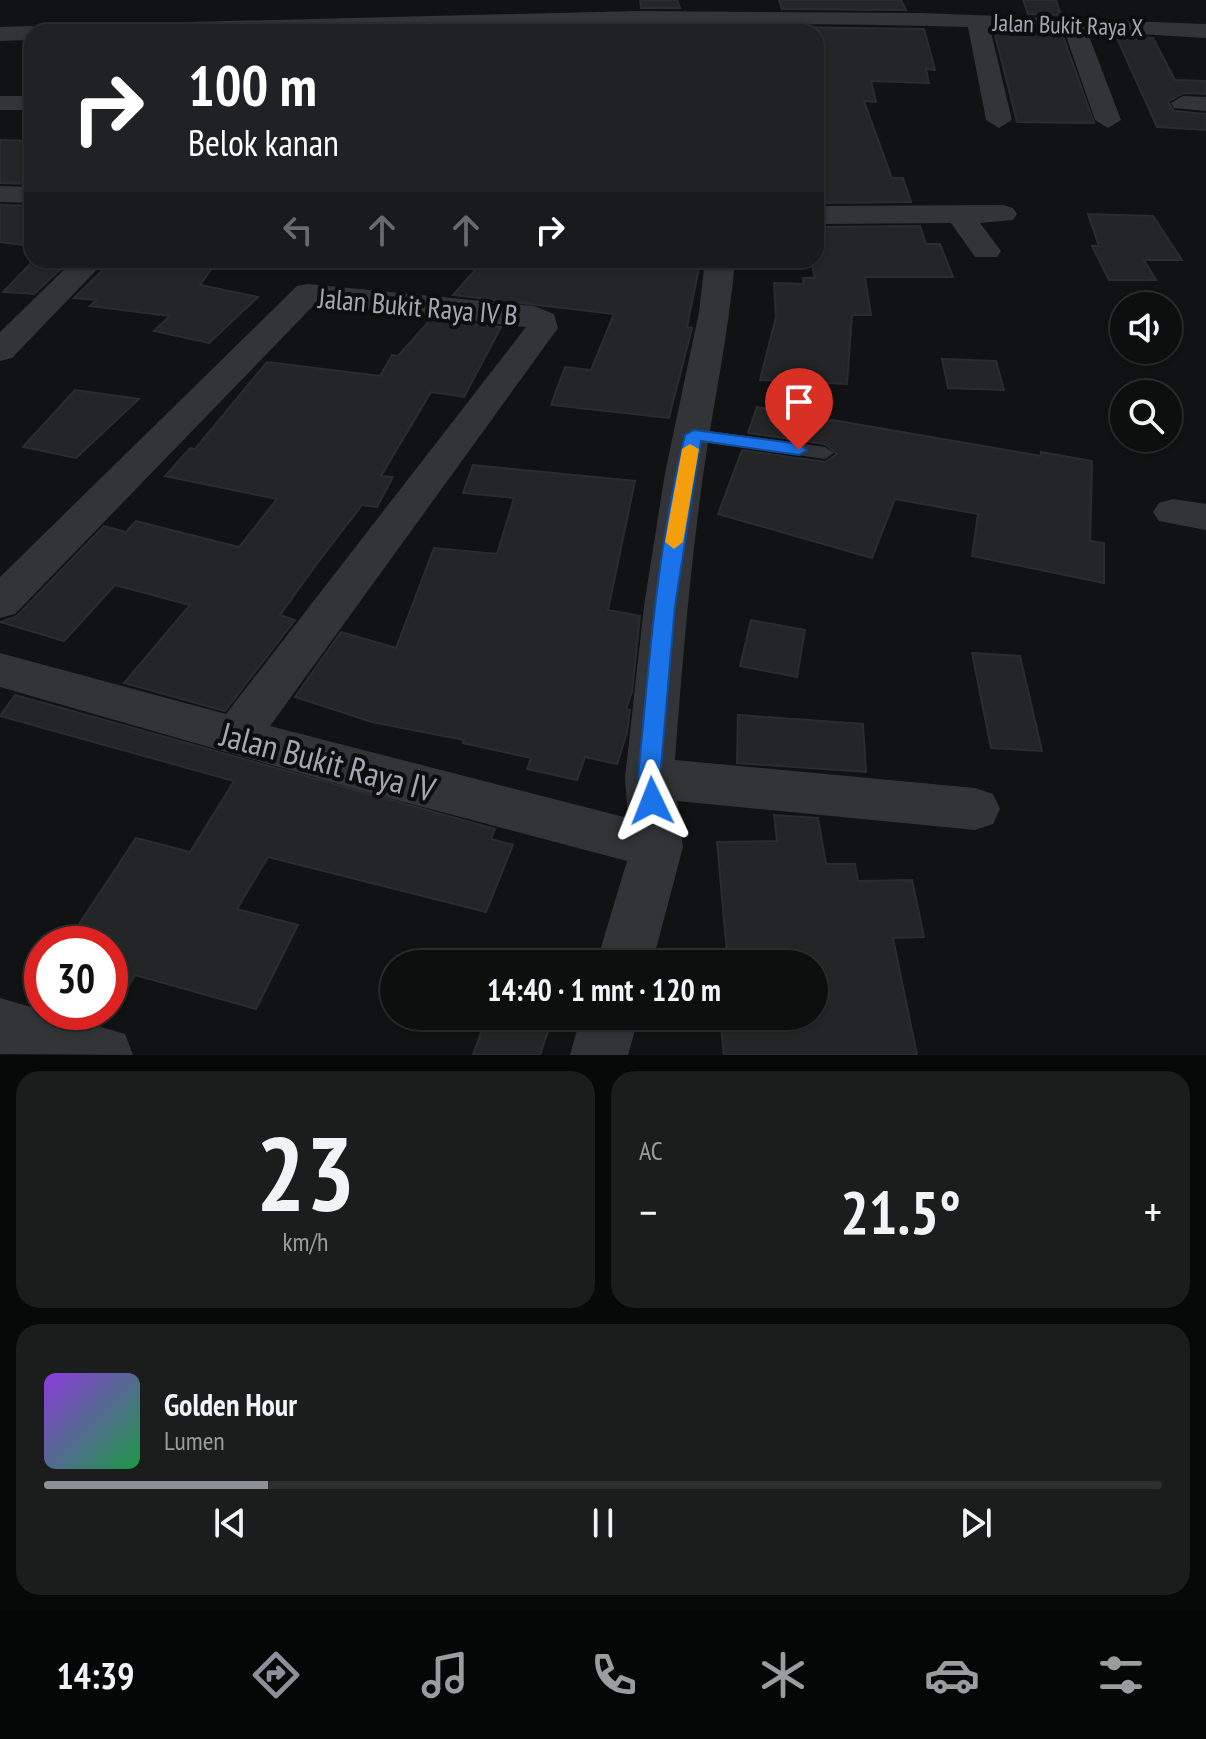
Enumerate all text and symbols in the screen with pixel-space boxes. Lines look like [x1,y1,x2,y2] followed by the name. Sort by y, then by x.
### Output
[991,7,1144,43] street label: Jalan Bukit Raya X
[188,49,317,121] text: 100 m
[56,56,160,160] icon: right
[188,119,339,166] text: Belok kanan
[276,208,320,252] icon: left
[360,208,404,252] icon: ahead
[444,208,488,252] icon: ahead
[528,208,572,252] icon: right
[316,279,519,333] street label: Jalan Bukit Raya IV B
[1110,292,1182,452] map controls
[1110,292,1182,364] button: sound
[765,368,833,450] pin
[777,380,821,424] icon: arrive
[1110,380,1182,452] button: search
[215,711,440,811] street label: Jalan Bukit Raya IV
[610,759,694,843] position arrow
[24,926,128,1030] speed limit sign: 30
[487,970,721,1009] text: 14:40 · 1 mnt · 120 m
[256,1105,355,1240] text: 23
[639,1134,663,1167] text: AC
[840,1173,961,1251] text: 21.5°
[639,1183,657,1240] text: −
[1144,1183,1162,1240] text: +
[282,1225,329,1258] text: km/h
[164,1385,297,1424] text: Golden Hour
[164,1424,225,1457] text: Lumen
[208,1501,252,1545] icon: previous
[581,1501,625,1545] icon: pause
[954,1501,998,1545] icon: next
[248,1647,304,1703] icon: directions
[417,1647,473,1703] icon: music
[586,1647,642,1703] icon: phone
[755,1647,811,1703] icon: climate
[924,1647,980,1703] icon: car
[1093,1647,1149,1703] icon: filters
[57,1652,134,1699] text: 14:39

